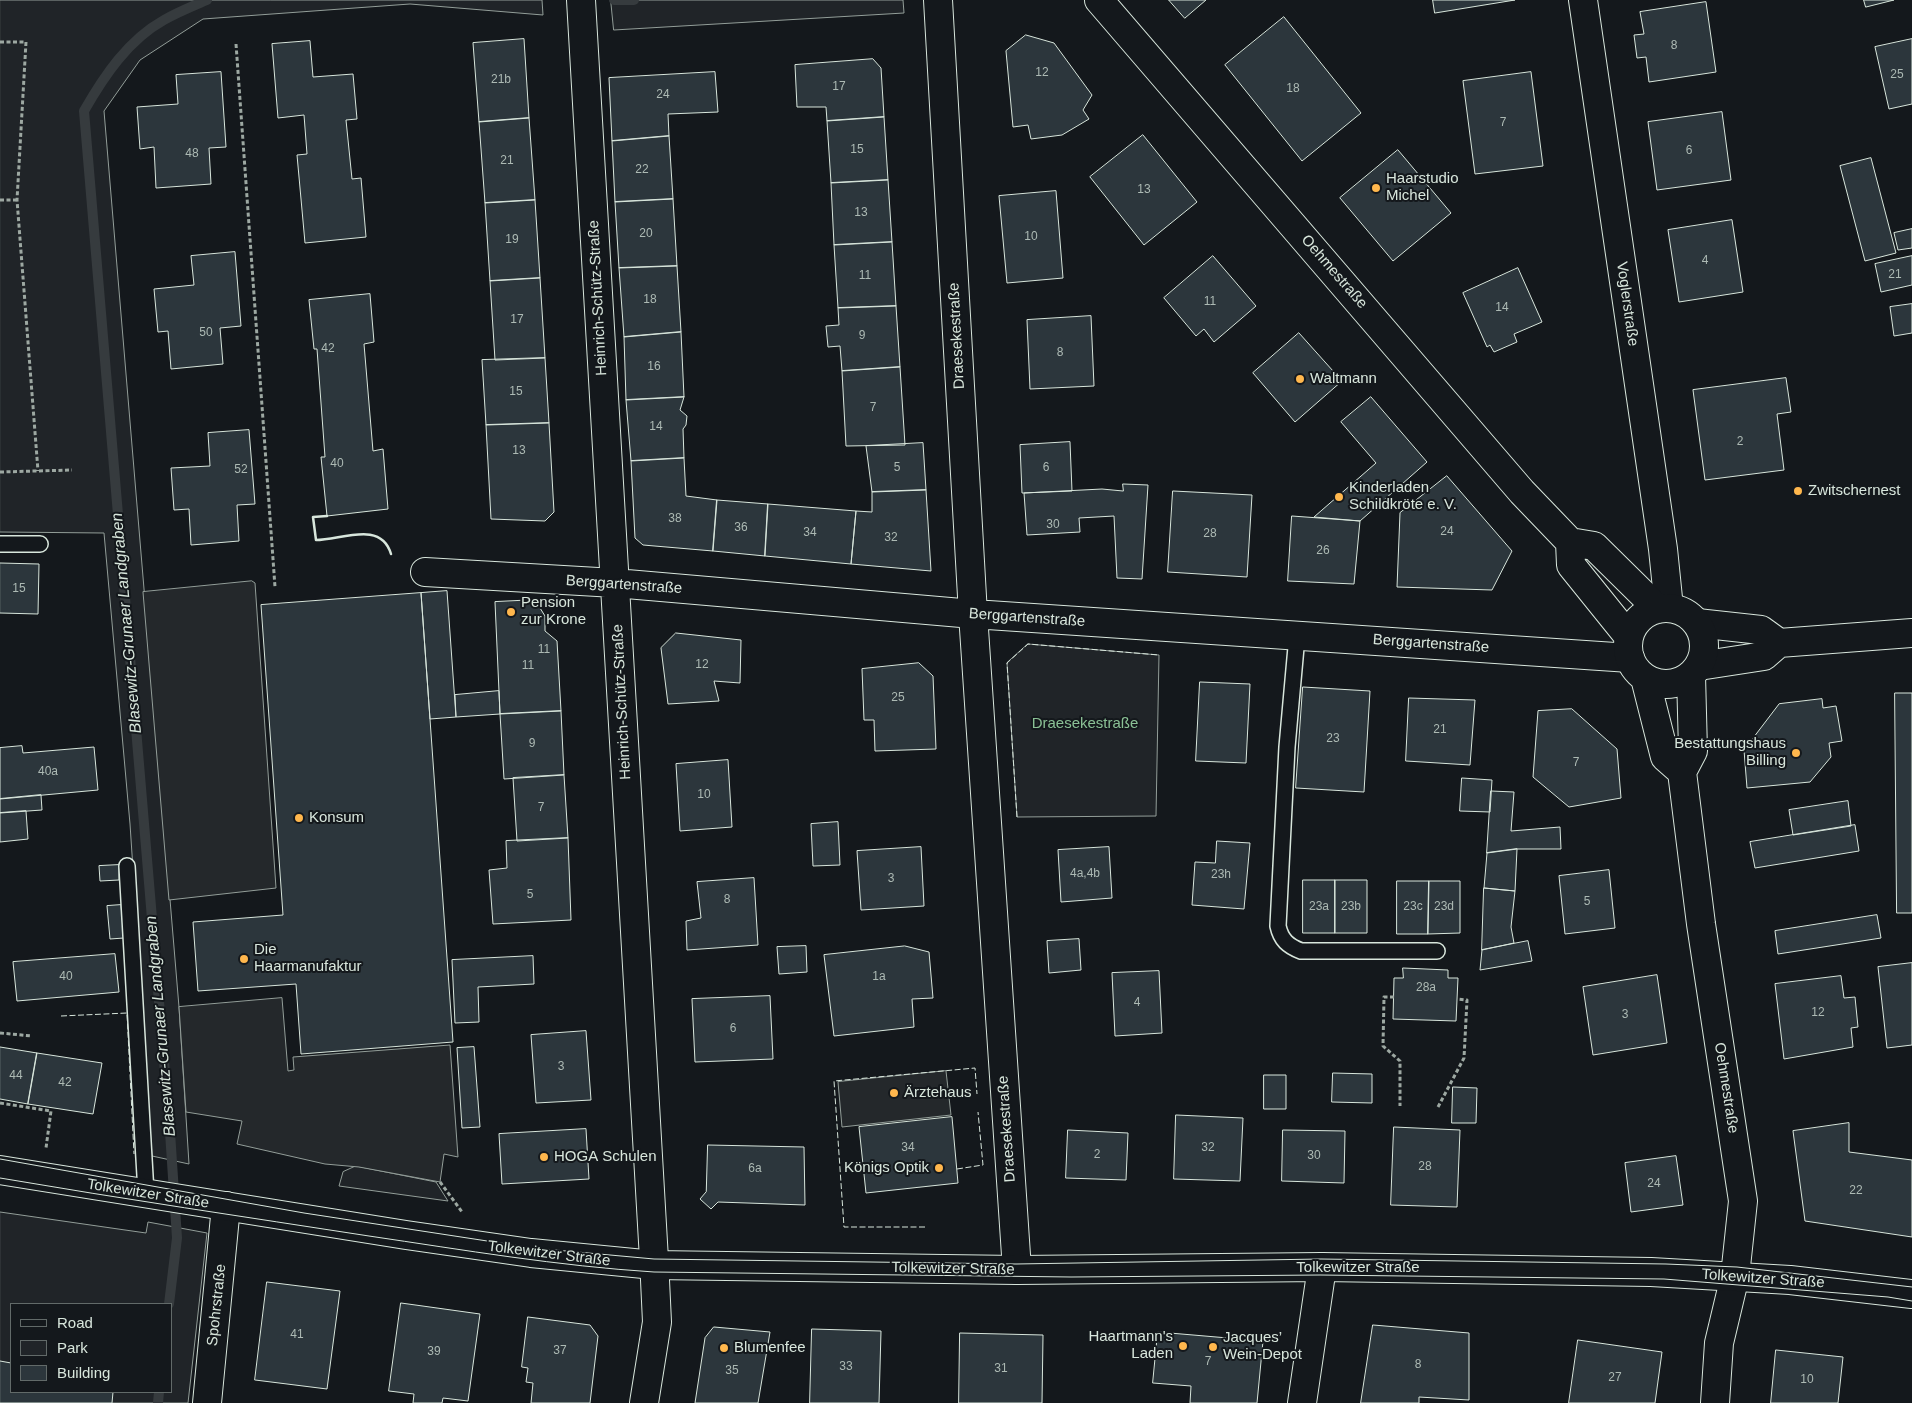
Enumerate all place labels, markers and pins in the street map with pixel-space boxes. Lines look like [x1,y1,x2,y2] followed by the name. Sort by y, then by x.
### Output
[1386,170,1459,205] place label: Haarstudio Michel
[1370,182,1382,194] marker: Haarstudio Michel
[1310,370,1377,388] place label: Waltmann
[1294,373,1306,385] marker: Waltmann
[1349,479,1457,514] place label: Kinderladen Schildkröte e. V.
[1808,482,1901,500] place label: Zwitschernest
[1792,485,1804,497] marker: Zwitschernest
[1333,491,1345,503] marker: Kinderladen Schildkröte e. V.
[521,594,586,629] place label: Pension zur Krone
[505,606,517,618] marker: Pension zur Krone
[1674,735,1786,770] place label: Bestattungshaus Billing
[1790,747,1802,759] marker: Bestattungshaus Billing
[309,809,364,827] place label: Konsum
[293,812,305,824] marker: Konsum
[254,941,362,976] place label: Die Haarmanufaktur
[238,953,250,965] marker: Die Haarmanufaktur
[904,1084,972,1102] place label: Ärztehaus
[888,1087,900,1099] marker: Ärztehaus
[554,1148,657,1166] place label: HOGA Schulen
[538,1151,550,1163] marker: HOGA Schulen
[844,1159,929,1177] place label: Königs Optik
[933,1162,945,1174] marker: Königs Optik
[1088,1328,1173,1363] place label: Haartmann's Laden
[1223,1329,1302,1364] place label: Jacques’ Wein-Depot
[734,1339,806,1357] place label: Blumenfee
[1177,1340,1189,1352] marker: Haartmann's Laden
[1207,1341,1219,1353] marker: Jacques’ Wein-Depot
[718,1342,730,1354] marker: Blumenfee

